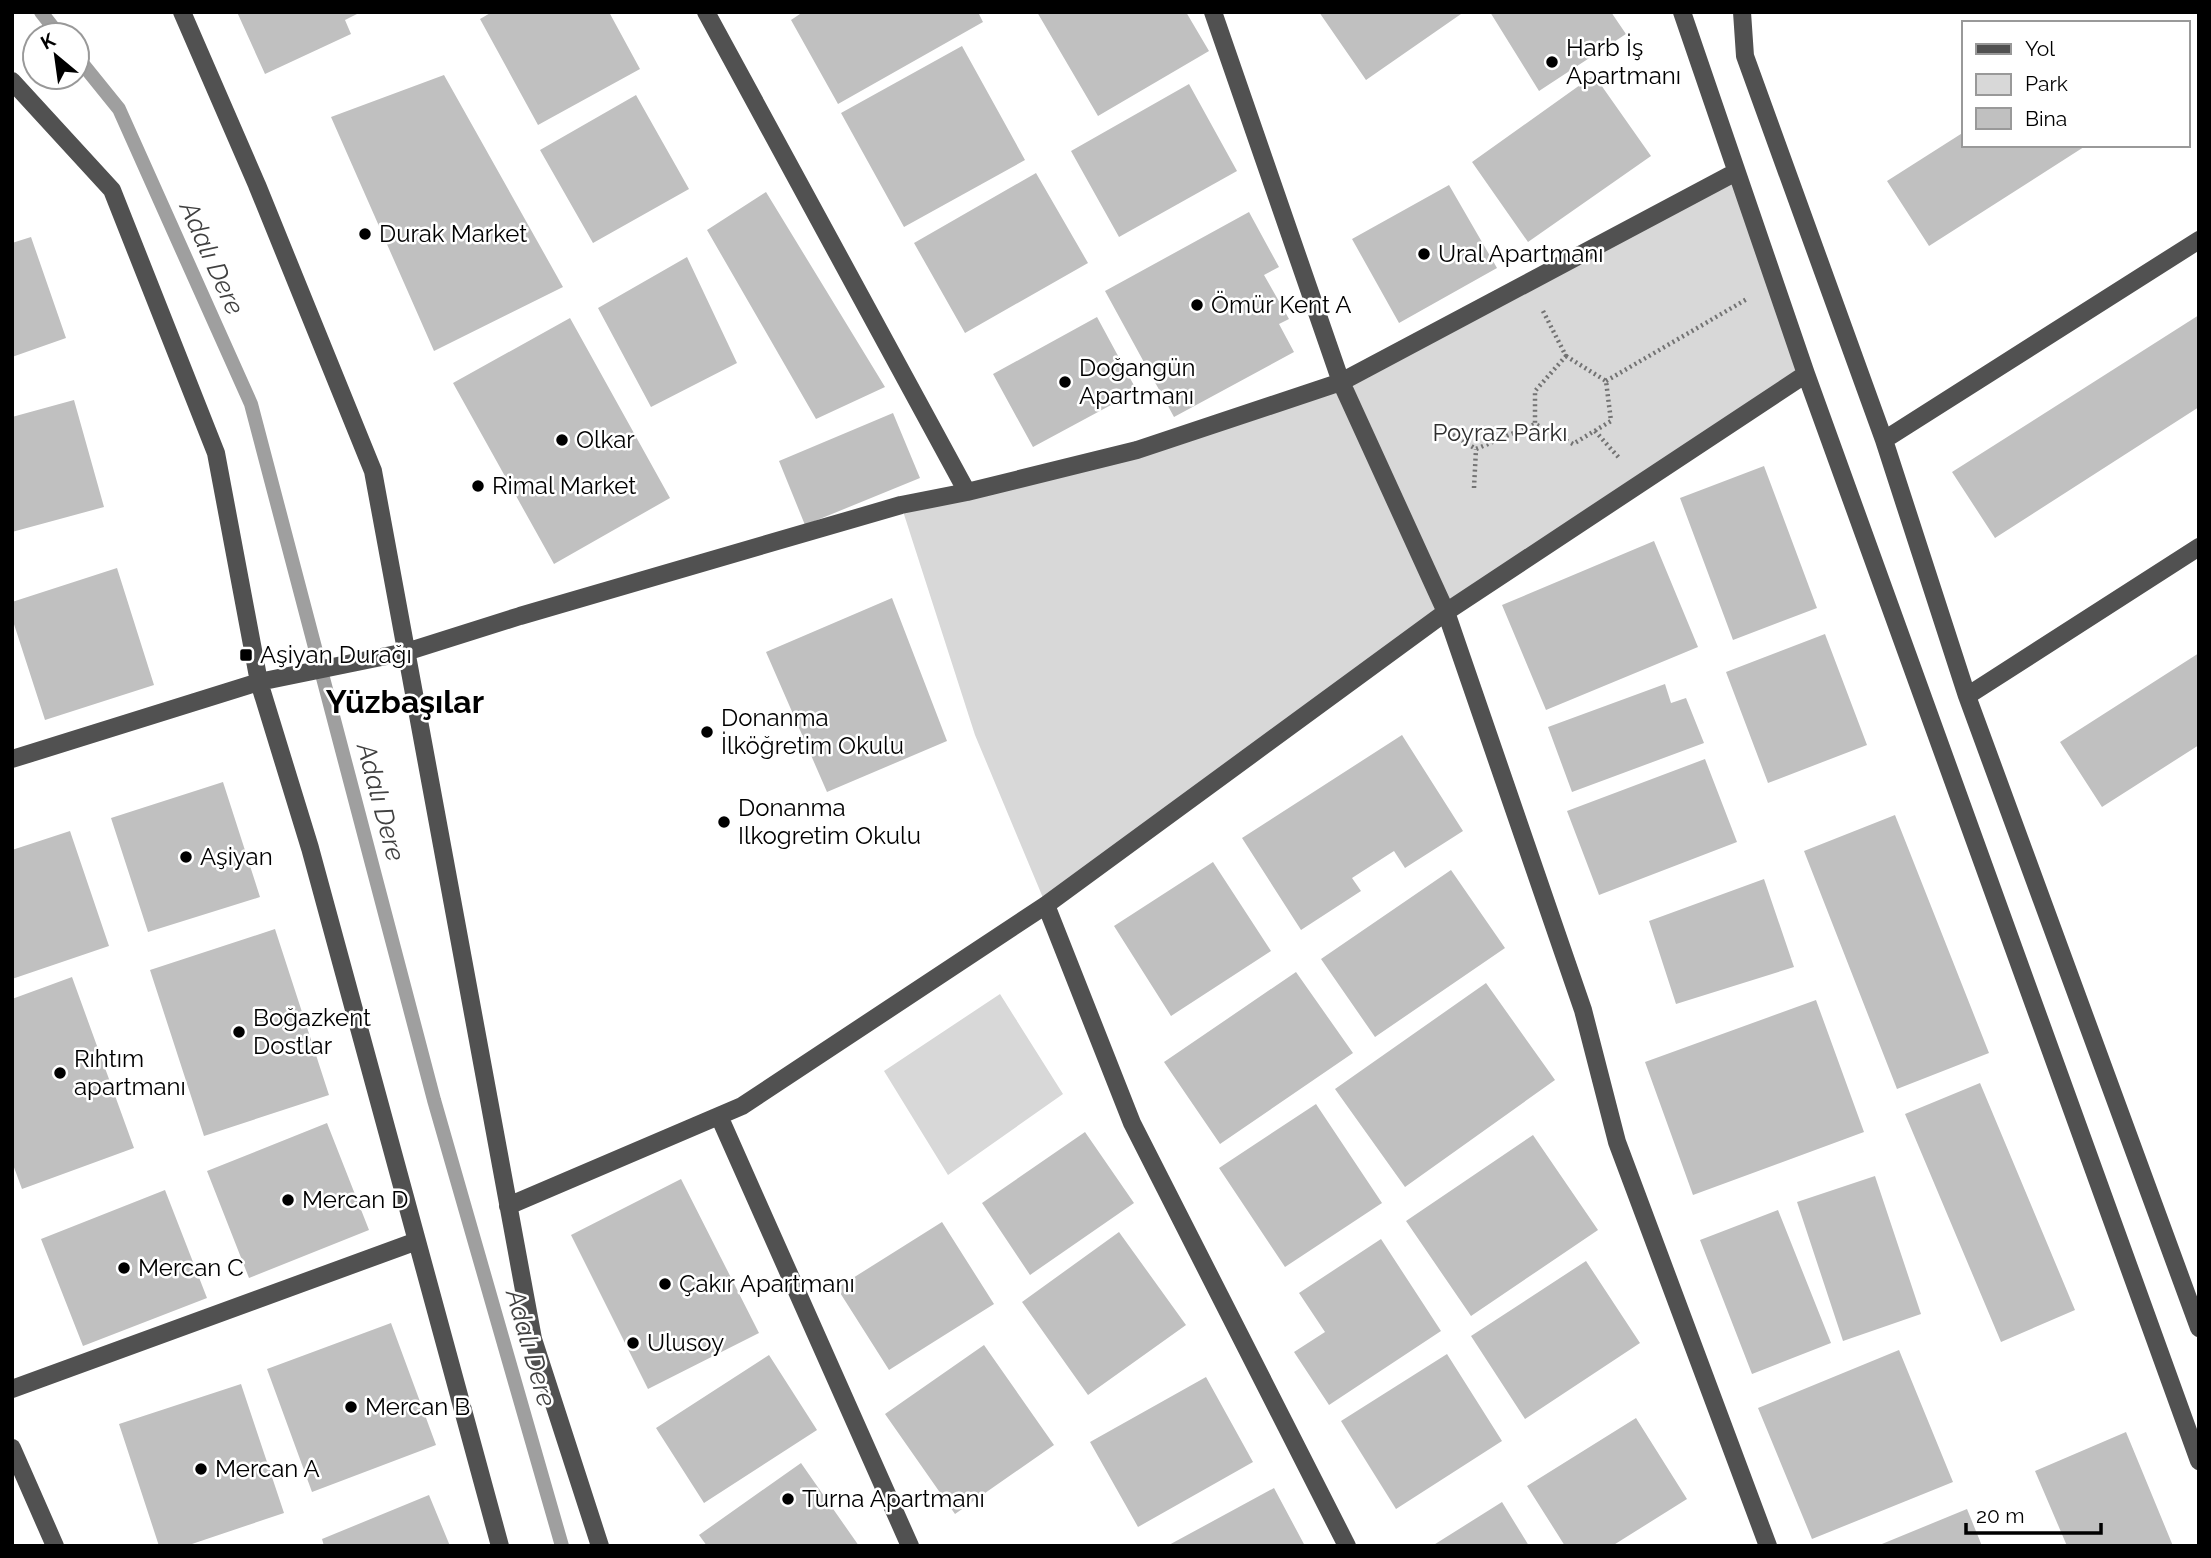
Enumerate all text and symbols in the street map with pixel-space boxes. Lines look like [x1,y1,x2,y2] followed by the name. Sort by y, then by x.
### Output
[21,21,91,91] north arrow
[1962,21,2190,147] legend
[37,28,59,54] text: K
[1566,33,1681,90] place label: Harb İş Apartmanı
[2025,36,2055,61] text: Yol
[1544,54,1560,70] marker: Harb İş Apartmanı
[2025,71,2068,96] text: Park
[2025,106,2067,131] text: Bina
[173,195,250,319] water label: Adalı Dere
[379,219,527,248] place label: Durak Market
[357,226,373,242] marker: Durak Market
[1438,239,1604,268] place label: Ural Apartmanı
[1416,246,1432,262] marker: Ural Apartmanı
[1211,290,1352,319] place label: Ömür Kent A
[1189,297,1205,313] marker: Ömür Kent A
[1079,353,1195,410] place label: Doğangün Apartmanı
[1057,374,1073,390] marker: Doğangün Apartmanı
[1432,418,1568,447] park label: Poyraz Parkı
[576,425,635,454] place label: Olkar
[554,432,570,448] marker: Olkar
[492,471,636,500] place label: Rimal Market
[470,478,486,494] marker: Rimal Market
[260,640,412,669] place label: Aşiyan Durağı
[238,647,254,663] marker: Aşiyan Durağı
[326,683,484,720] district label: Yüzbaşılar
[721,703,904,760] place label: Donanma İlköğretim Okulu
[699,724,715,740] marker: Donanma İlköğretim Okulu
[350,738,411,864] water label: Adalı Dere
[738,793,921,850] place label: Donanma Ilkogretim Okulu
[716,814,732,830] marker: Donanma Ilkogretim Okulu
[200,842,273,871] place label: Aşiyan
[178,849,194,865] marker: Aşiyan
[253,1003,371,1060] place label: Boğazkent Dostlar
[231,1024,247,1040] marker: Boğazkent Dostlar
[74,1044,186,1101] place label: Rıhtım apartmanı
[52,1065,68,1081] marker: Rıhtım apartmanı
[302,1185,409,1214] place label: Mercan D
[280,1192,296,1208] marker: Mercan D
[138,1253,244,1282] place label: Mercan C
[116,1260,132,1276] marker: Mercan C
[679,1269,855,1298] place label: Çakır Apartmanı
[657,1276,673,1292] marker: Çakır Apartmanı
[499,1284,562,1410] water label: Adalı Dere
[647,1328,724,1357] place label: Ulusoy
[625,1335,641,1351] marker: Ulusoy
[365,1392,470,1421] place label: Mercan B
[343,1399,359,1415] marker: Mercan B
[215,1454,320,1483] place label: Mercan A
[193,1461,209,1477] marker: Mercan A
[802,1484,985,1513] place label: Turna Apartmanı
[780,1491,796,1507] marker: Turna Apartmanı
[1966,1492,2101,1536] scale bar
[1976,1503,2024,1528] text: 20 m

